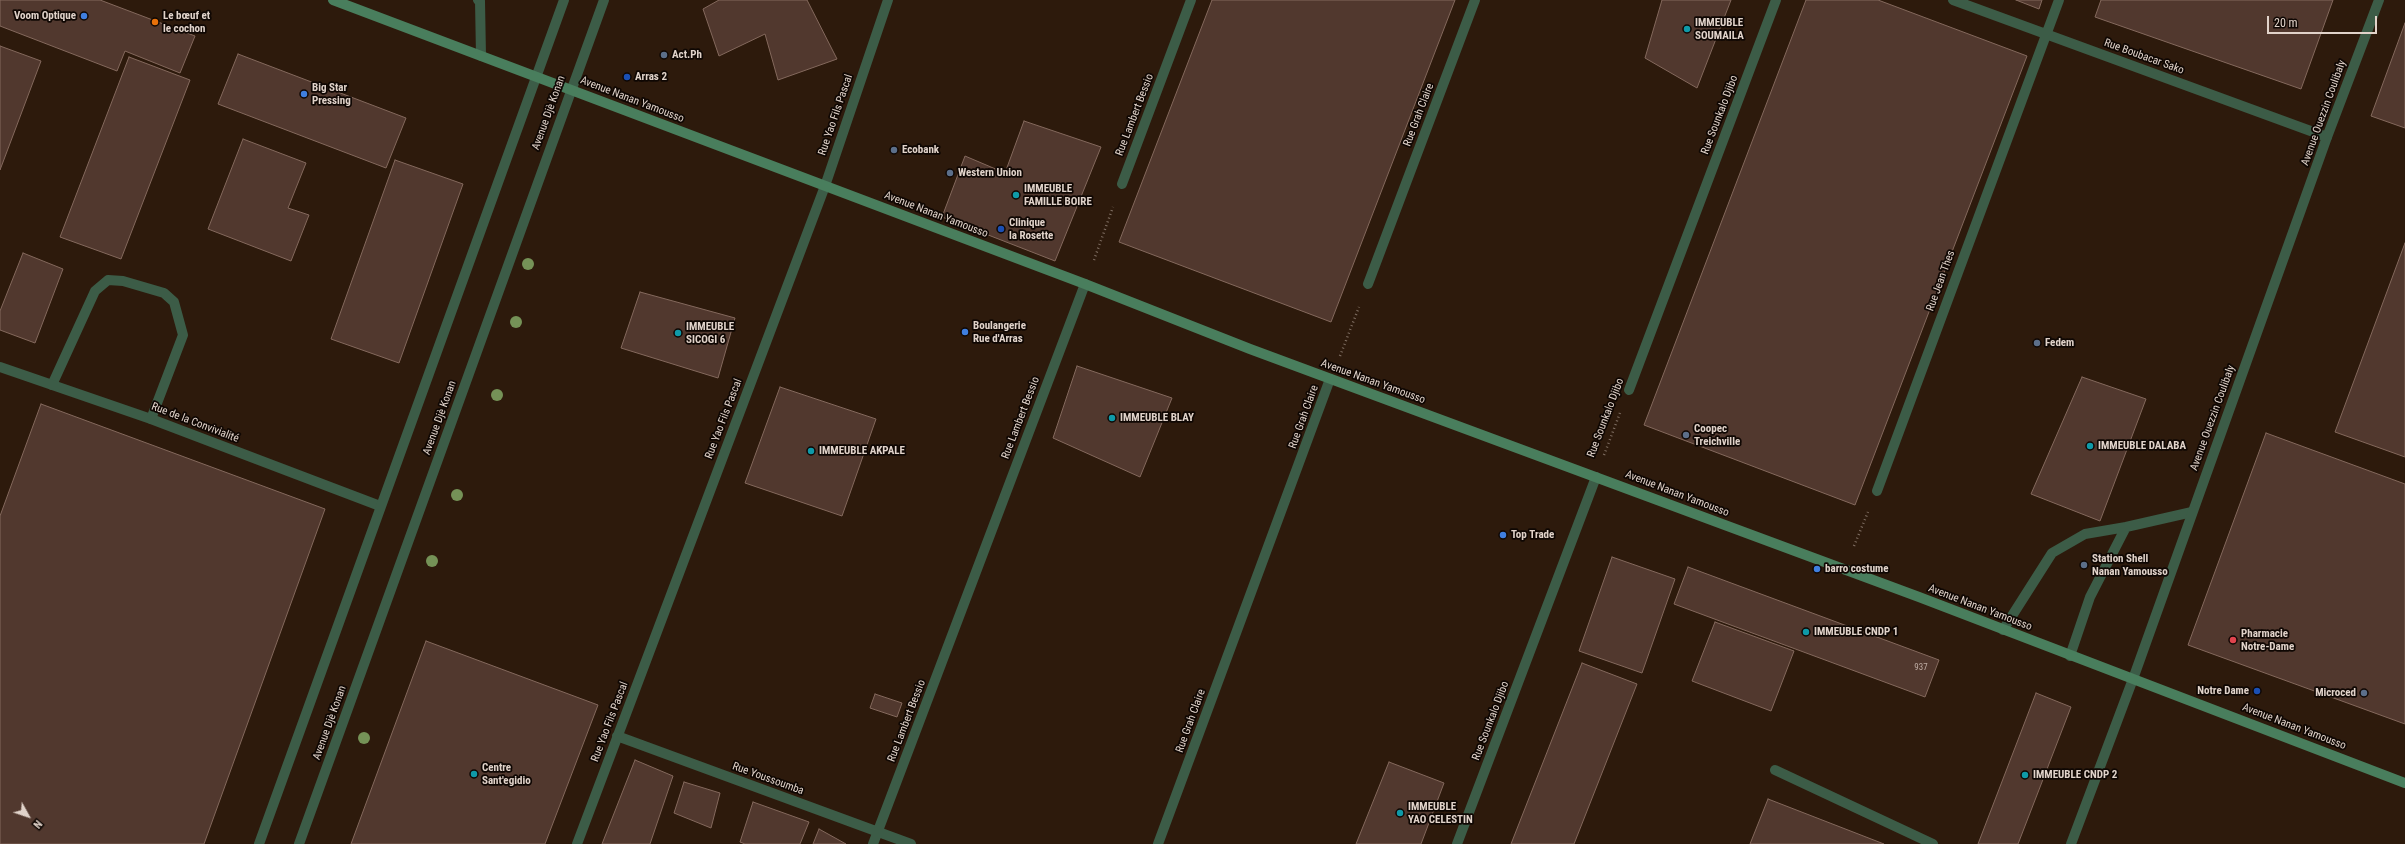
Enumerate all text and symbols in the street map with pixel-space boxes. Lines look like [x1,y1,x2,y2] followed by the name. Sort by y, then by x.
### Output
[2269,8,2379,34] scale bar
[14,9,76,23] place label: Voom Optique
[163,9,210,35] place label: Le bœuf et le cochon
[79,11,89,21] marker: Voom Optique
[1695,16,1744,42] place label: IMMEUBLE SOUMAILA
[2274,16,2298,30] text: 20 m
[150,17,160,27] marker: Le bœuf et le cochon
[1682,24,1692,34] marker: IMMEUBLE SOUMAILA
[2102,36,2186,78] street label: Rue Boubacar Sako
[672,48,702,62] place label: Act.Ph
[659,50,669,60] marker: Act.Ph
[2299,58,2349,168] street label: Avenue Ouezzin Coulibaly
[635,70,667,84] place label: Arras 2
[622,72,632,82] marker: Arras 2
[1113,72,1157,158] street label: Rue Lambert Bessio
[816,73,856,157] street label: Rue Yao Fils Pascal
[529,74,569,152] street label: Avenue Djè Konan
[578,74,686,126] street label: Avenue Nanan Yamousso
[1699,74,1741,156] street label: Rue Sounkalo Djibo
[312,81,351,107] place label: Big Star Pressing
[1401,82,1437,148] street label: Rue Grah Claire
[299,89,309,99] marker: Big Star Pressing
[902,143,939,157] place label: Ecobank
[889,145,899,155] marker: Ecobank
[958,166,1022,180] place label: Western Union
[945,168,955,178] marker: Western Union
[1024,182,1092,208] place label: IMMEUBLE FAMILLE BOIRE
[882,189,990,241] street label: Avenue Nanan Yamousso
[1011,190,1021,200] marker: IMMEUBLE FAMILLE BOIRE
[1009,216,1053,242] place label: Clinique la Rosette
[996,224,1006,234] marker: Clinique la Rosette
[1924,249,1958,313] street label: Rue Jean Thes
[973,319,1026,345] place label: Boulangerie Rue d'Arras
[686,320,734,346] place label: IMMEUBLE SICOGI 6
[960,327,970,337] marker: Boulangerie Rue d'Arras
[673,328,683,338] marker: IMMEUBLE SICOGI 6
[2045,336,2074,350] place label: Fedem
[2032,338,2042,348] marker: Fedem
[1319,357,1427,407] street label: Avenue Nanan Yamousso
[2188,363,2238,473] street label: Avenue Ouezzin Coulibaly
[999,375,1043,461] street label: Rue Lambert Bessio
[703,377,745,461] street label: Rue Yao Fils Pascal
[1585,377,1627,459] street label: Rue Sounkalo Djibo
[420,379,460,457] street label: Avenue Djè Konan
[1286,383,1322,451] street label: Rue Grah Claire
[149,400,241,446] street label: Rue de la Convivialité
[1120,411,1194,425] place label: IMMEUBLE BLAY
[1107,413,1117,423] marker: IMMEUBLE BLAY
[1694,422,1740,448] place label: Coopec Treichville
[1681,430,1691,440] marker: Coopec Treichville
[2098,439,2186,453] place label: IMMEUBLE DALABA
[2085,441,2095,451] marker: IMMEUBLE DALABA
[819,444,905,458] place label: IMMEUBLE AKPALE
[806,446,816,456] marker: IMMEUBLE AKPALE
[1623,468,1731,520] street label: Avenue Nanan Yamousso
[1511,528,1554,542] place label: Top Trade
[1498,530,1508,540] marker: Top Trade
[2092,552,2168,578] place label: Station Shell Nanan Yamousso
[2079,560,2089,570] marker: Station Shell Nanan Yamousso
[1825,562,1888,576] place label: barro costume
[1812,564,1822,574] marker: barro costume
[1926,582,2034,634] street label: Avenue Nanan Yamousso
[1814,625,1898,639] place label: IMMEUBLE CNDP 1
[1801,627,1811,637] marker: IMMEUBLE CNDP 1
[2241,627,2294,653] place label: Pharmacie Notre-Dame
[2228,635,2238,645] marker: Pharmacie Notre-Dame
[1914,663,1928,673] house number: 937
[885,678,929,764] street label: Rue Lambert Bessio
[589,680,631,764] street label: Rue Yao Fils Pascal
[1470,680,1512,762] street label: Rue Sounkalo Djibo
[310,684,350,762] street label: Avenue Djè Konan
[2197,684,2249,698] place label: Notre Dame
[2252,686,2262,696] marker: Notre Dame
[2315,686,2356,700] place label: Microced
[1173,687,1209,755] street label: Rue Grah Claire
[2359,688,2369,698] marker: Microced
[2240,701,2348,753] street label: Avenue Nanan Yamousso
[731,760,805,798] street label: Rue Youssoumba
[482,761,531,787] place label: Centre Sant'egidio
[2033,768,2117,782] place label: IMMEUBLE CNDP 2
[469,769,479,779] marker: Centre Sant'egidio
[2020,770,2030,780] marker: IMMEUBLE CNDP 2
[8,796,48,836] north arrow
[1408,800,1473,826] place label: IMMEUBLE YAO CELESTIN
[1395,808,1405,818] marker: IMMEUBLE YAO CELESTIN
[30,817,45,831] text: N

